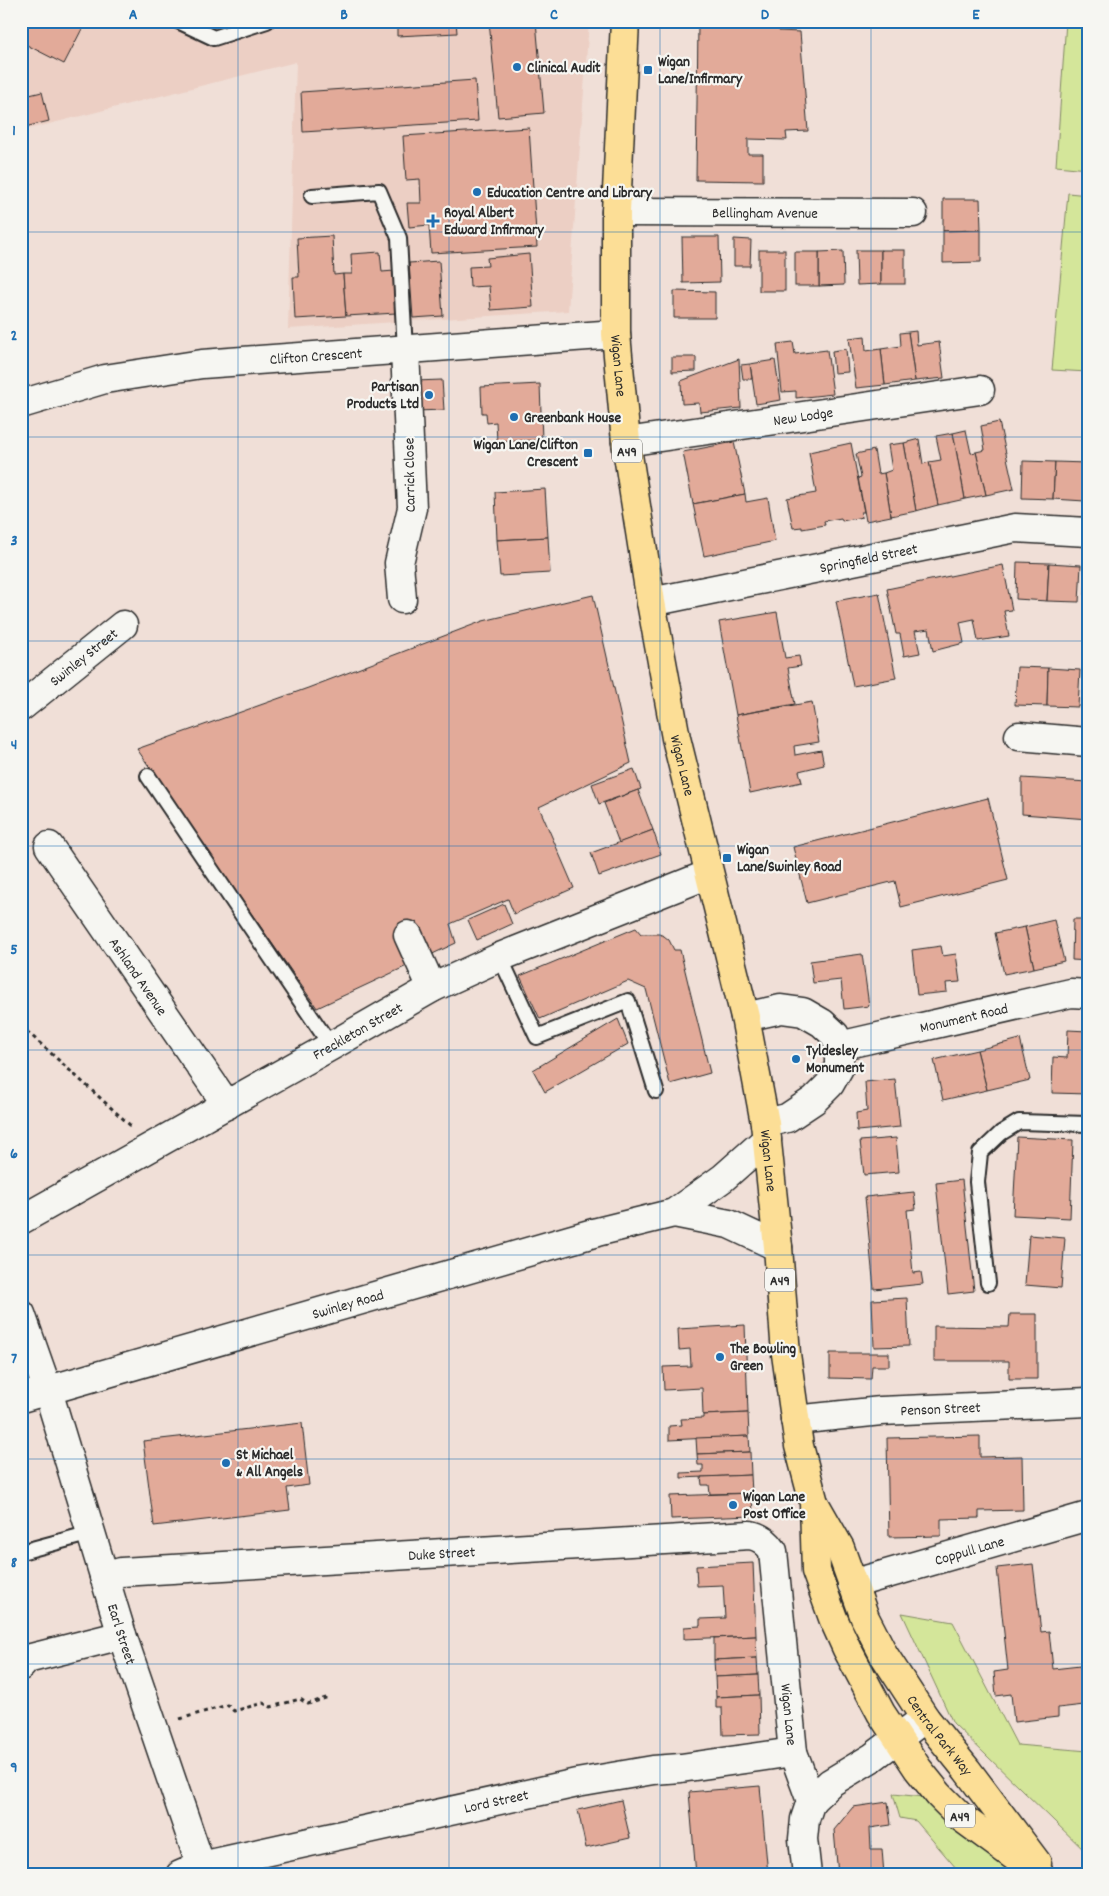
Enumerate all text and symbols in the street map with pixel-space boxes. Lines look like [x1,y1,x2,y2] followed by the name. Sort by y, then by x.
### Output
[129,4,138,27] text: A
[340,4,348,27] text: B
[550,4,558,27] text: C
[761,4,770,27] text: D
[972,4,980,27] text: E
[658,52,743,91] place label: Wigan Lane/Infirmary
[527,58,601,80] place label: Clinical Audit
[511,61,523,73] marker: Clinical Audit
[642,64,654,76] marker: Wigan Lane/Infirmary
[12,120,16,143] text: 1
[487,183,653,205] place label: Education Centre and Library
[471,186,483,198] marker: Education Centre and Library
[444,203,545,242] place label: Royal Albert Edward Infirmary
[712,203,818,226] street label: Bellingham Avenue
[426,214,440,228] marker: Royal Albert Edward Infirmary
[11,325,18,348] text: 2
[603,334,631,398] street label: Wigan Lane
[269,343,364,372] street label: Clifton Crescent
[346,377,419,416] place label: Partisan Products Ltd
[423,389,435,401] marker: Partisan Products Ltd
[772,403,835,433] street label: New Lodge
[524,408,621,430] place label: Greenbank House
[508,411,520,423] marker: Greenbank House
[474,435,578,474] place label: Wigan Lane/Clifton Crescent
[399,437,423,512] street label: Carrick Close
[612,440,642,462] road number: A49
[582,447,594,459] marker: Wigan Lane/Clifton Crescent
[10,530,18,553] text: 3
[818,539,920,580] street label: Springfield Street
[46,624,124,693] street label: Swinley Street
[663,733,699,799] street label: Wigan Lane
[11,734,17,757] text: 4
[737,840,842,879] place label: Wigan Lane/Swinley Road
[721,852,733,864] marker: Wigan Lane/Swinley Road
[102,934,172,1021] street label: Ashland Avenue
[10,939,18,962] text: 5
[309,998,408,1067] street label: Freckleton Street
[918,999,1010,1040] street label: Monument Road
[806,1041,865,1080] place label: Tyldesley Monument
[790,1053,802,1065] marker: Tyldesley Monument
[753,1129,781,1193] street label: Wigan Lane
[10,1143,18,1166] text: 6
[765,1268,795,1292] road number: A49
[310,1285,387,1327] street label: Swinley Road
[730,1339,797,1378] place label: The Bowling Green
[11,1348,17,1371] text: 7
[714,1351,726,1363] marker: The Bowling Green
[900,1398,982,1423] street label: Penson Street
[236,1445,303,1484] place label: St Michael & All Angels
[220,1457,232,1469] marker: St Michael & All Angels
[743,1487,806,1526] place label: Wigan Lane Post Office
[727,1499,739,1511] marker: Wigan Lane Post Office
[932,1532,1008,1573] street label: Coppull Lane
[408,1542,476,1568] street label: Duke Street
[11,1552,18,1575] text: 8
[100,1601,141,1669] street label: Earl Street
[773,1683,801,1747] street label: Wigan Lane
[900,1691,977,1782] street label: Central Park Way
[10,1757,18,1780] text: 9
[462,1785,531,1821] street label: Lord Street
[945,1804,975,1828] road number: A49

